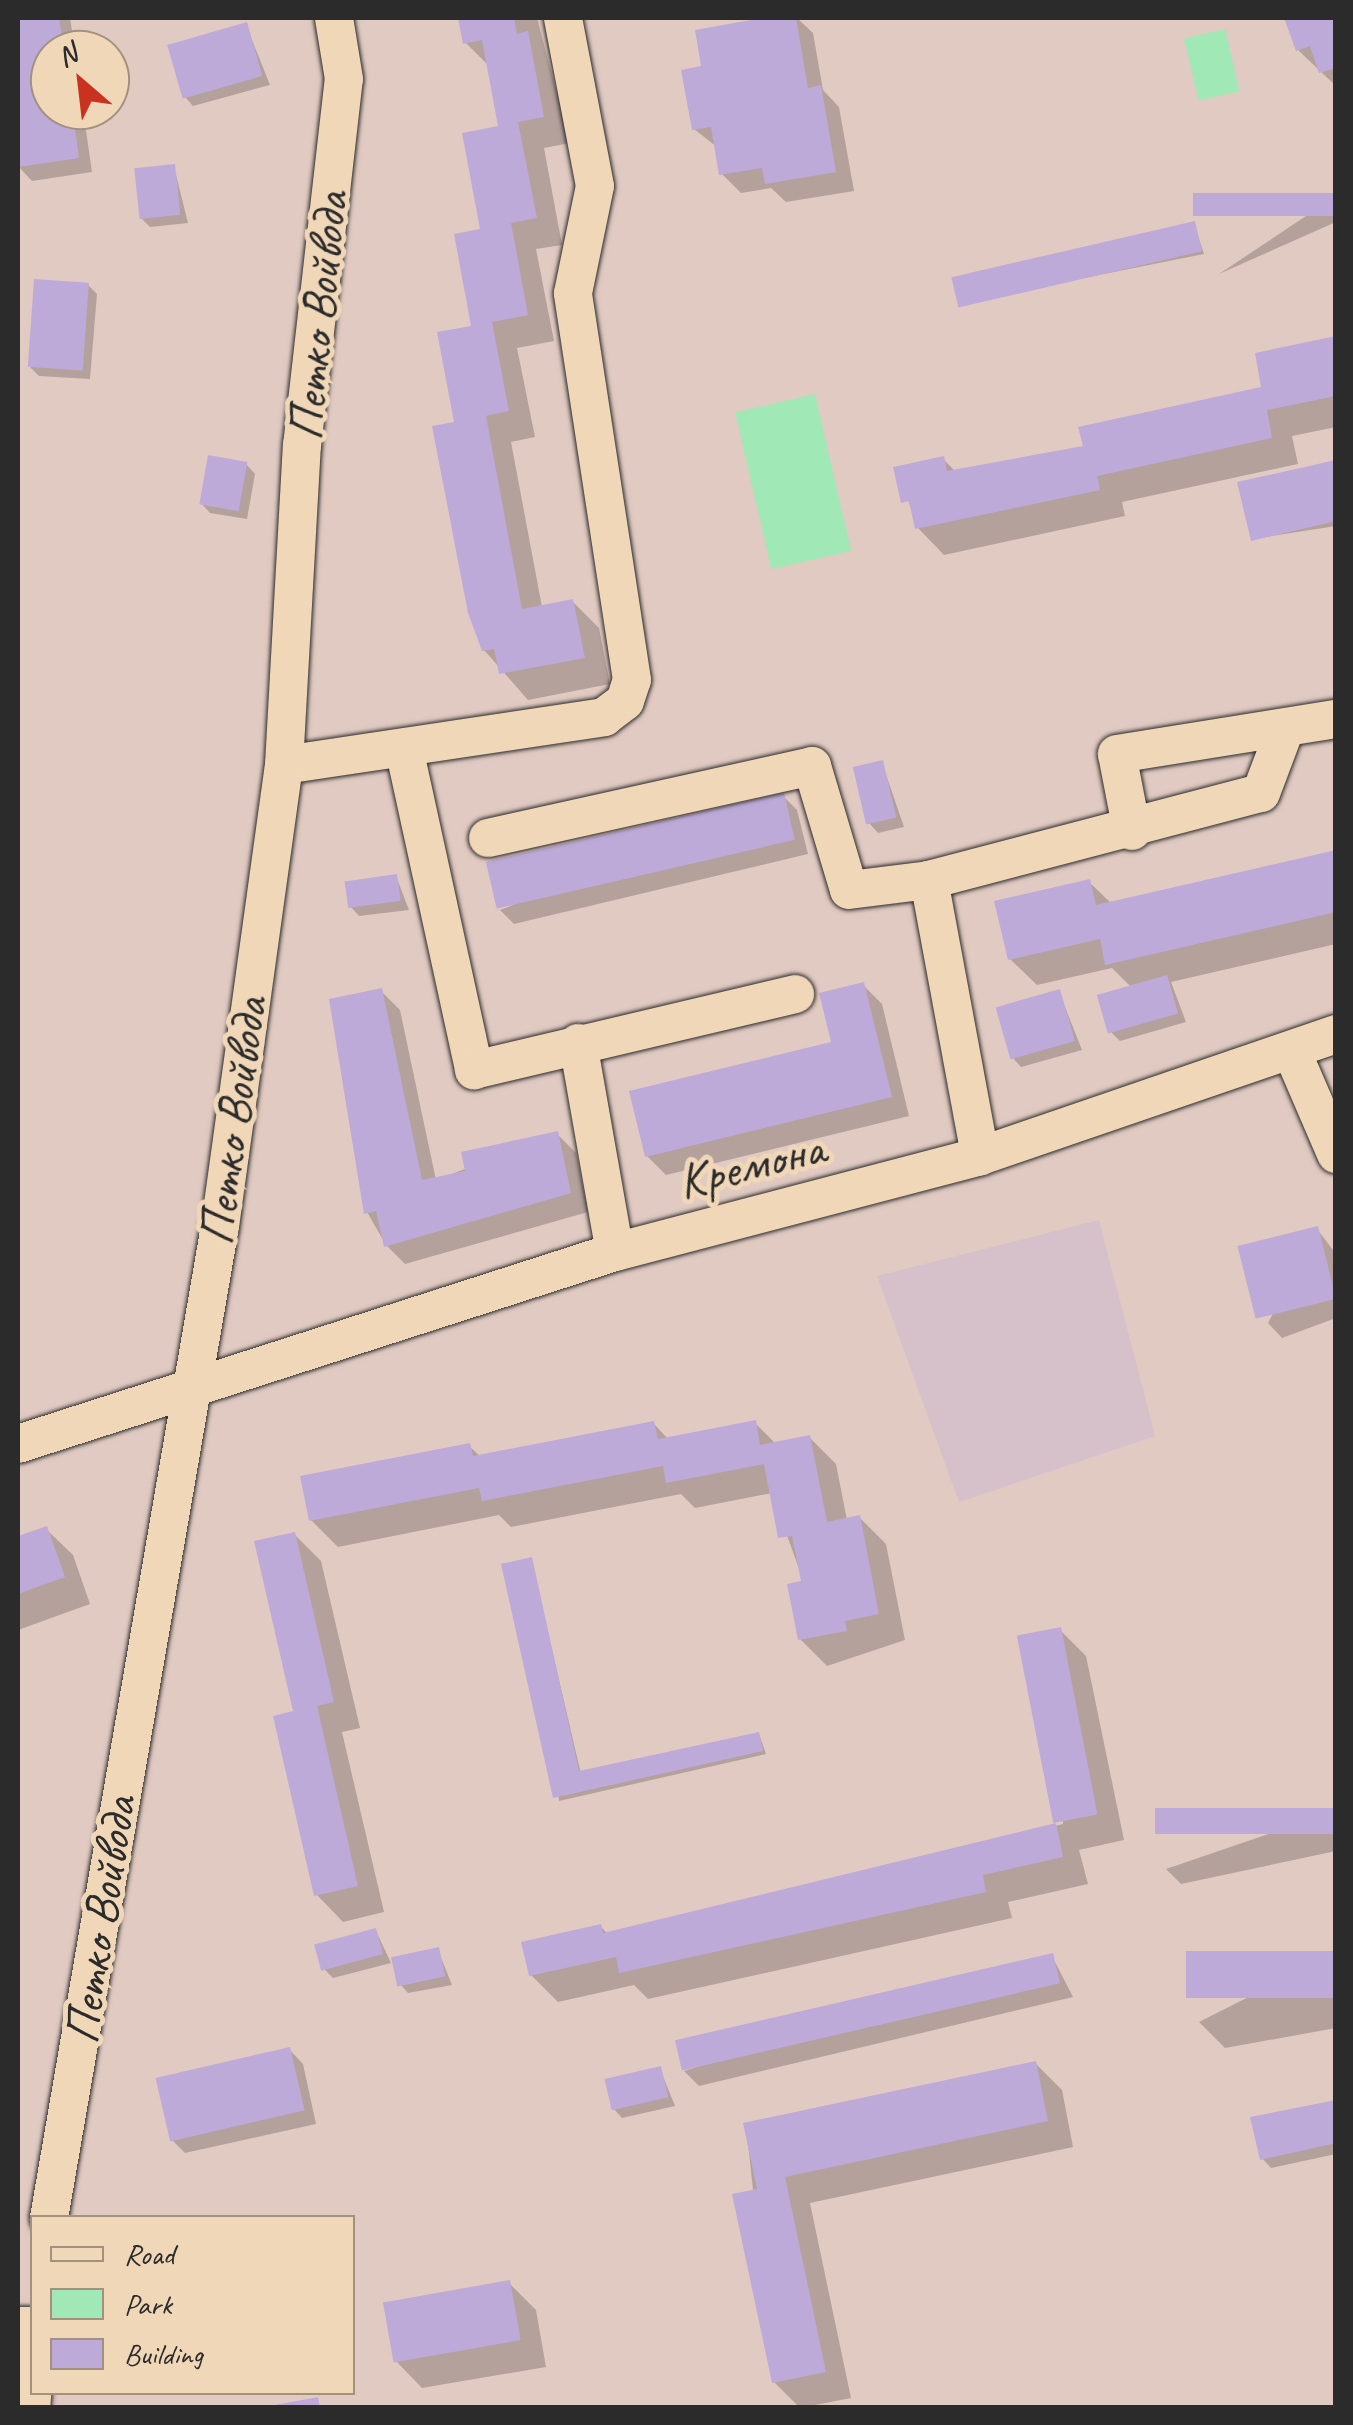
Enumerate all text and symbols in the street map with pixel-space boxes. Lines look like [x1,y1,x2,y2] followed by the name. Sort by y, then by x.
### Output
[30,30,130,130] north arrow
[51,35,82,74] text: N
[275,188,361,444] street label: Петко Войвода
[186,992,280,1250] street label: Петко Войвода
[672,1118,830,1212] street label: Кремона
[51,1791,149,2049] street label: Петко Войвода
[30,2215,355,2395] legend
[124,2235,174,2273] text: Road
[124,2285,172,2323] text: Park
[124,2335,203,2373] text: Building

